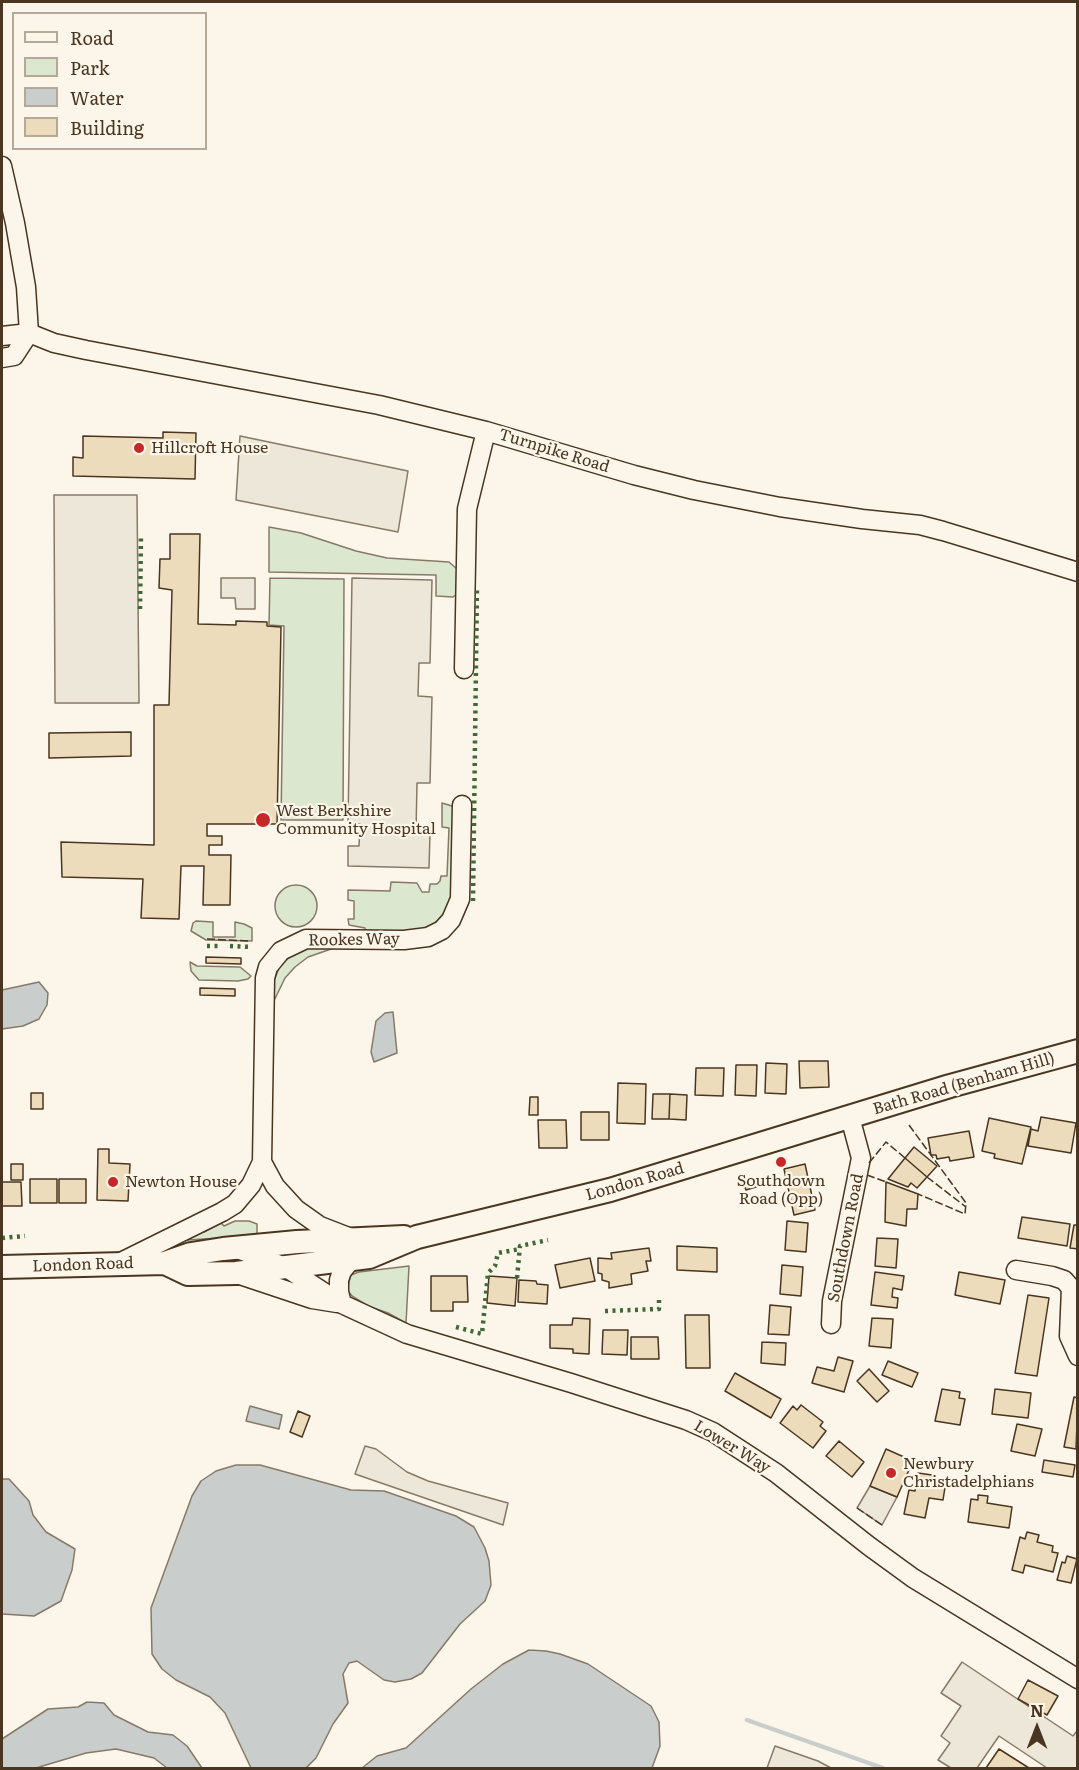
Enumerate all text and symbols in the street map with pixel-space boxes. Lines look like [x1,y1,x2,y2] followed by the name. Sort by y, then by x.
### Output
[12,12,207,150] legend
[70,24,114,51] text: Road
[70,54,109,81] text: Park
[70,84,123,111] text: Water
[70,114,144,141] text: Building
[496,425,612,477] street label: Turnpike Road
[151,438,268,458] place label: Hillcroft House
[132,441,146,455] marker: Hillcroft House
[276,801,436,839] place label: West Berkshire Community Hospital
[254,811,272,829] marker: West Berkshire Community Hospital
[308,930,400,950] street label: Rookes Way
[871,1049,1057,1119] street label: Bath Road (Benham Hill)
[774,1155,788,1169] marker: Southdown Road (Opp)
[584,1159,686,1205] street label: London Road
[737,1171,825,1209] place label: Southdown Road (Opp)
[125,1172,237,1192] place label: Newton House
[824,1172,868,1304] street label: Southdown Road
[106,1175,120,1189] marker: Newton House
[32,1254,134,1276] street label: London Road
[690,1417,774,1477] street label: Lower Way
[903,1454,1034,1492] place label: Newbury Christadelphians
[884,1466,898,1480] marker: Newbury Christadelphians
[1007,1698,1067,1758] north arrow
[1030,1698,1044,1722] text: N

